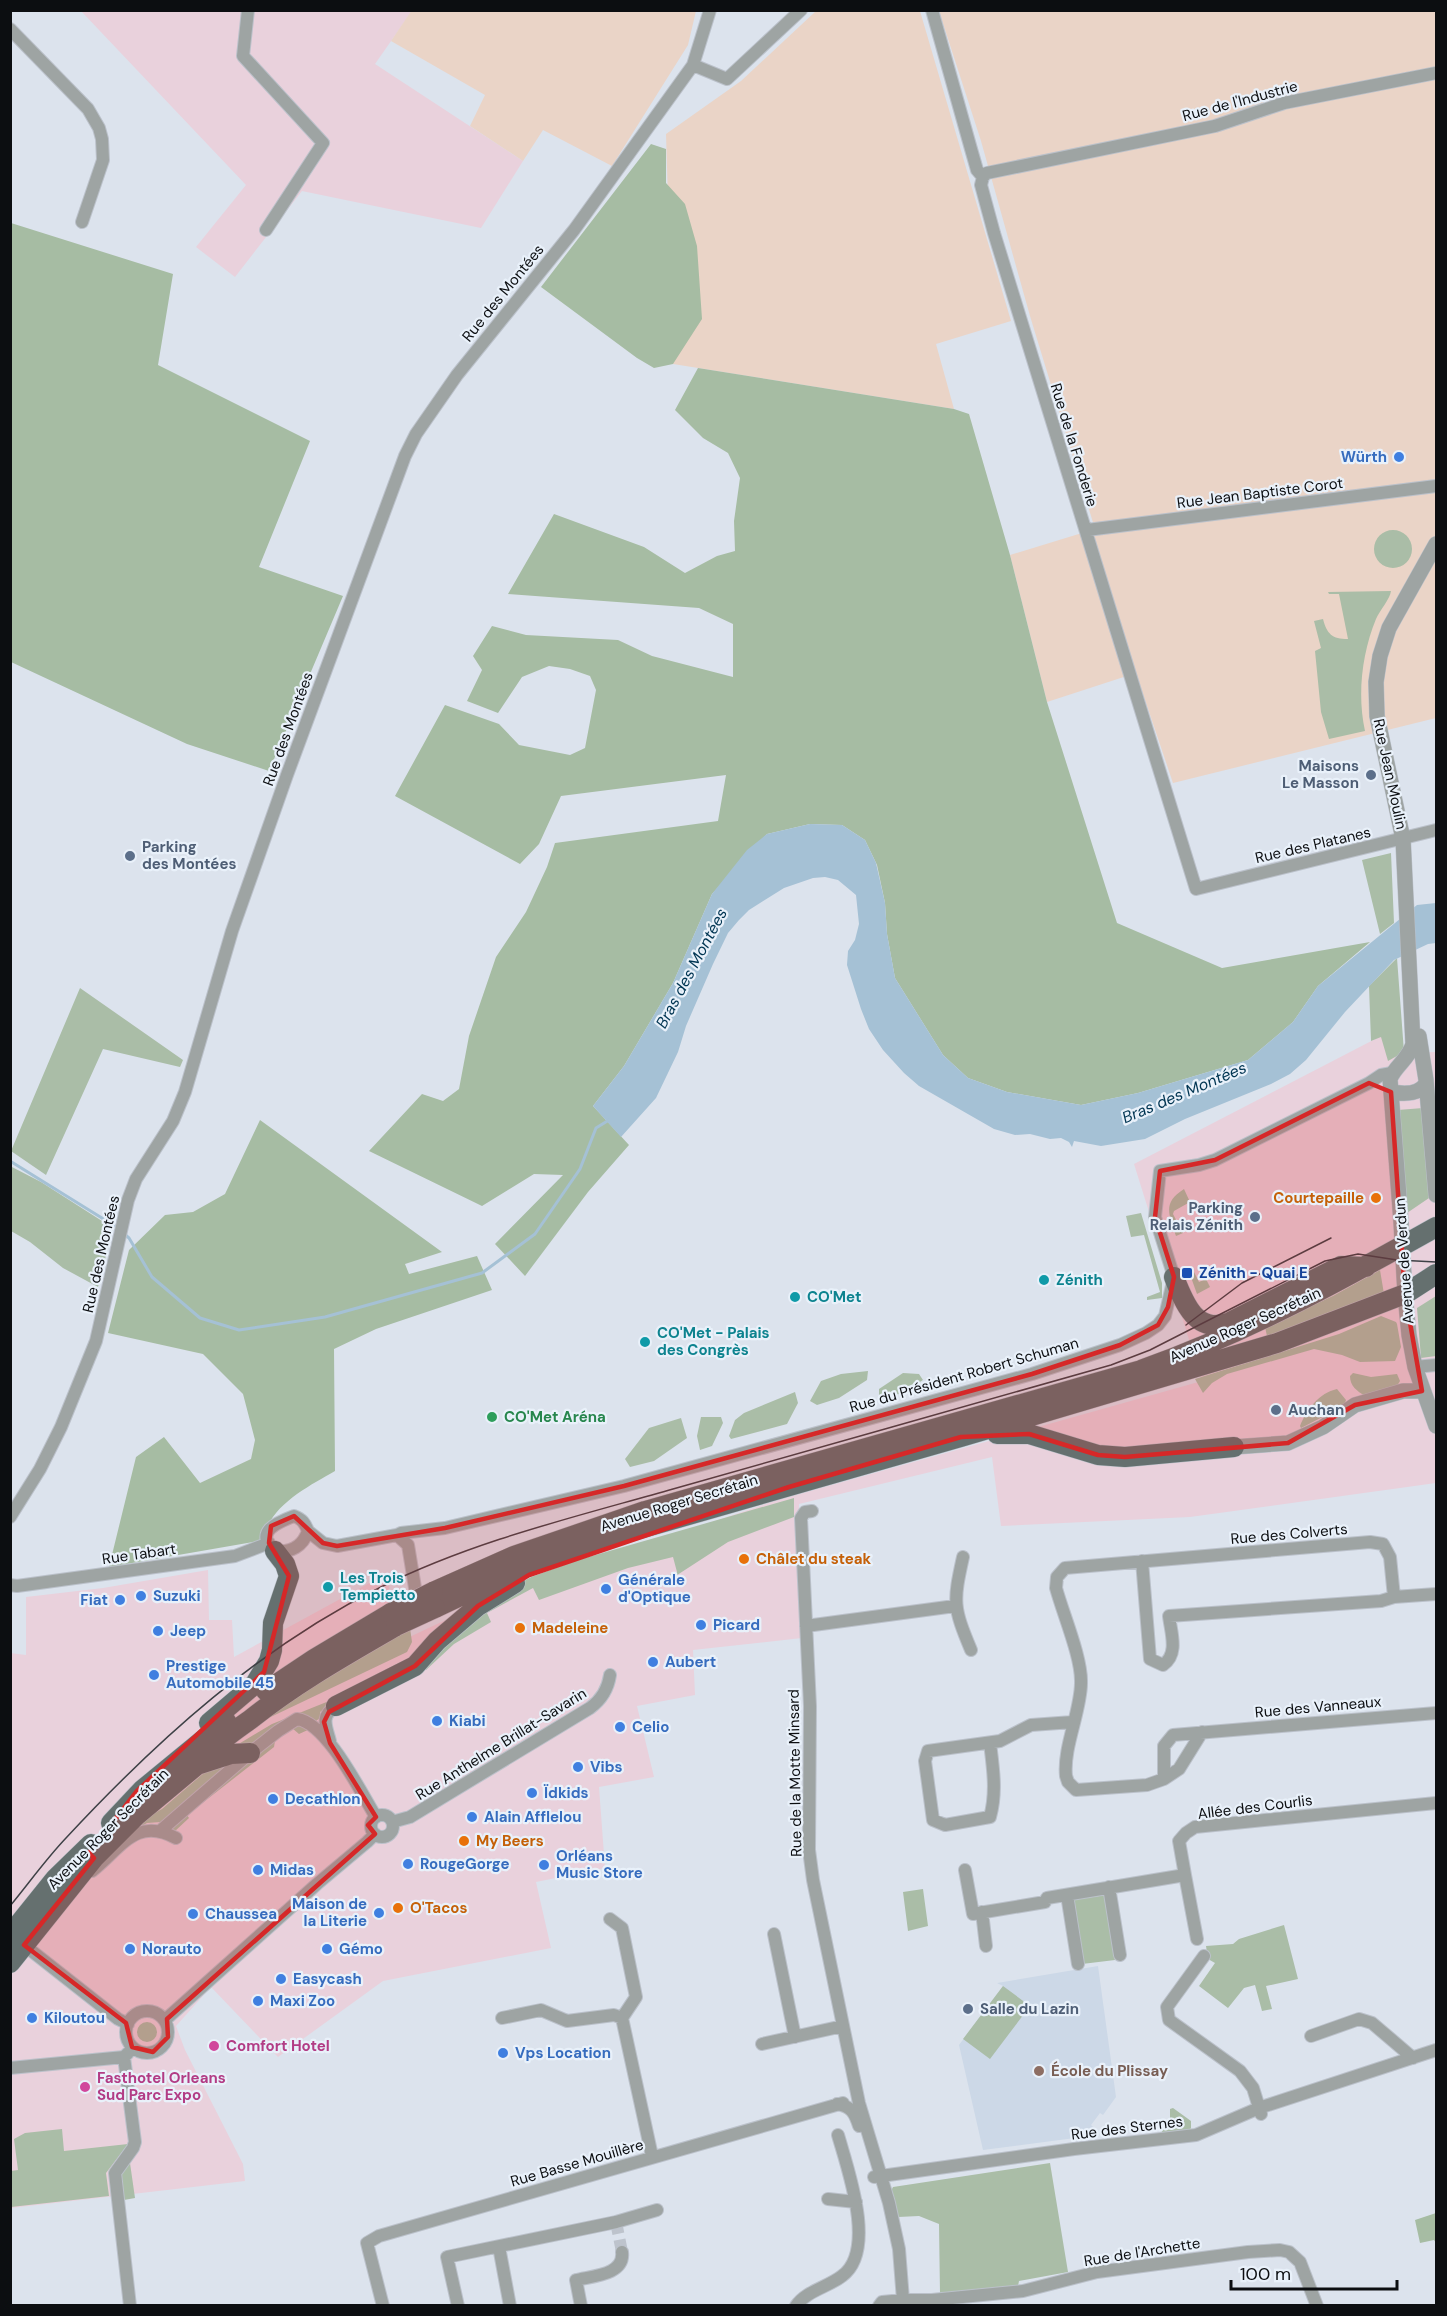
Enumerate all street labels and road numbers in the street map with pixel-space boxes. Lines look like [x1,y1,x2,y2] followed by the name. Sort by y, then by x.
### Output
[1180,76,1300,126] street label: Rue de l'Industrie
[458,240,548,346] street label: Rue des Montées
[1046,381,1102,509] street label: Rue de la Fonderie
[1176,473,1344,513] street label: Rue Jean Baptiste Corot
[258,669,318,789] street label: Rue des Montées
[1369,717,1411,831] street label: Rue Jean Moulin
[1253,822,1373,868] street label: Rue des Platanes
[78,1193,124,1315] street label: Rue des Montées
[1390,1197,1418,1325] street label: Avenue de Verdun
[1166,1283,1324,1367] street label: Avenue Roger Secrétain
[847,1333,1081,1417] street label: Rue du Président Robert Schuman
[598,1470,760,1536] street label: Avenue Roger Secrétain
[1230,1519,1348,1549] street label: Rue des Colverts
[101,1539,177,1569] street label: Rue Tabart
[412,1683,590,1805] street label: Rue Anthelme Brillat-Savarin
[784,1689,806,1857] street label: Rue de la Motte Minsard
[1254,1691,1383,1722] street label: Rue des Vanneaux
[43,1764,173,1894] street label: Avenue Roger Secrétain
[1197,1790,1313,1824] street label: Allée des Courlis
[1070,2111,1184,2145] street label: Rue des Sternes
[508,2134,646,2192] street label: Rue Basse Mouillère
[1082,2233,1202,2271] street label: Rue de l'Archette

